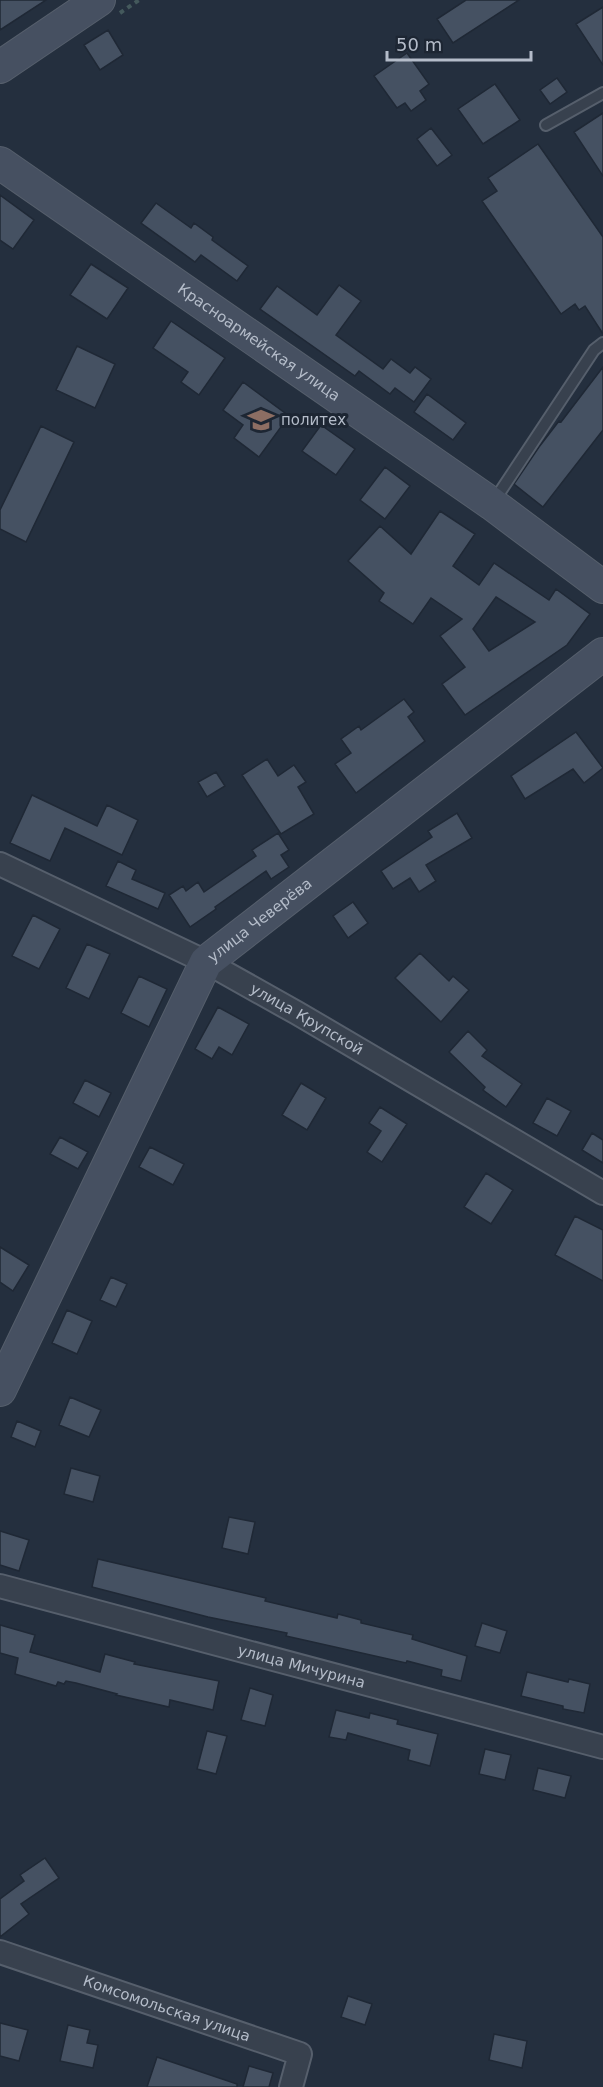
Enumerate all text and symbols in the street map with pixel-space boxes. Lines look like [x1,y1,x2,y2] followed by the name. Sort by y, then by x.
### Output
[387,24,531,62] scale bar
[396,34,442,55] text: 50 m
[174,280,344,405] street label: Красноармейская улица
[246,405,276,435] school or university icon: политех
[281,411,346,429] place label: политех
[204,874,315,966] street label: улица Чеверёва
[247,980,367,1059] street label: улица Крупской
[236,1641,367,1692] street label: улица Мичурина
[81,1972,253,2045] street label: Комсомольская улица

